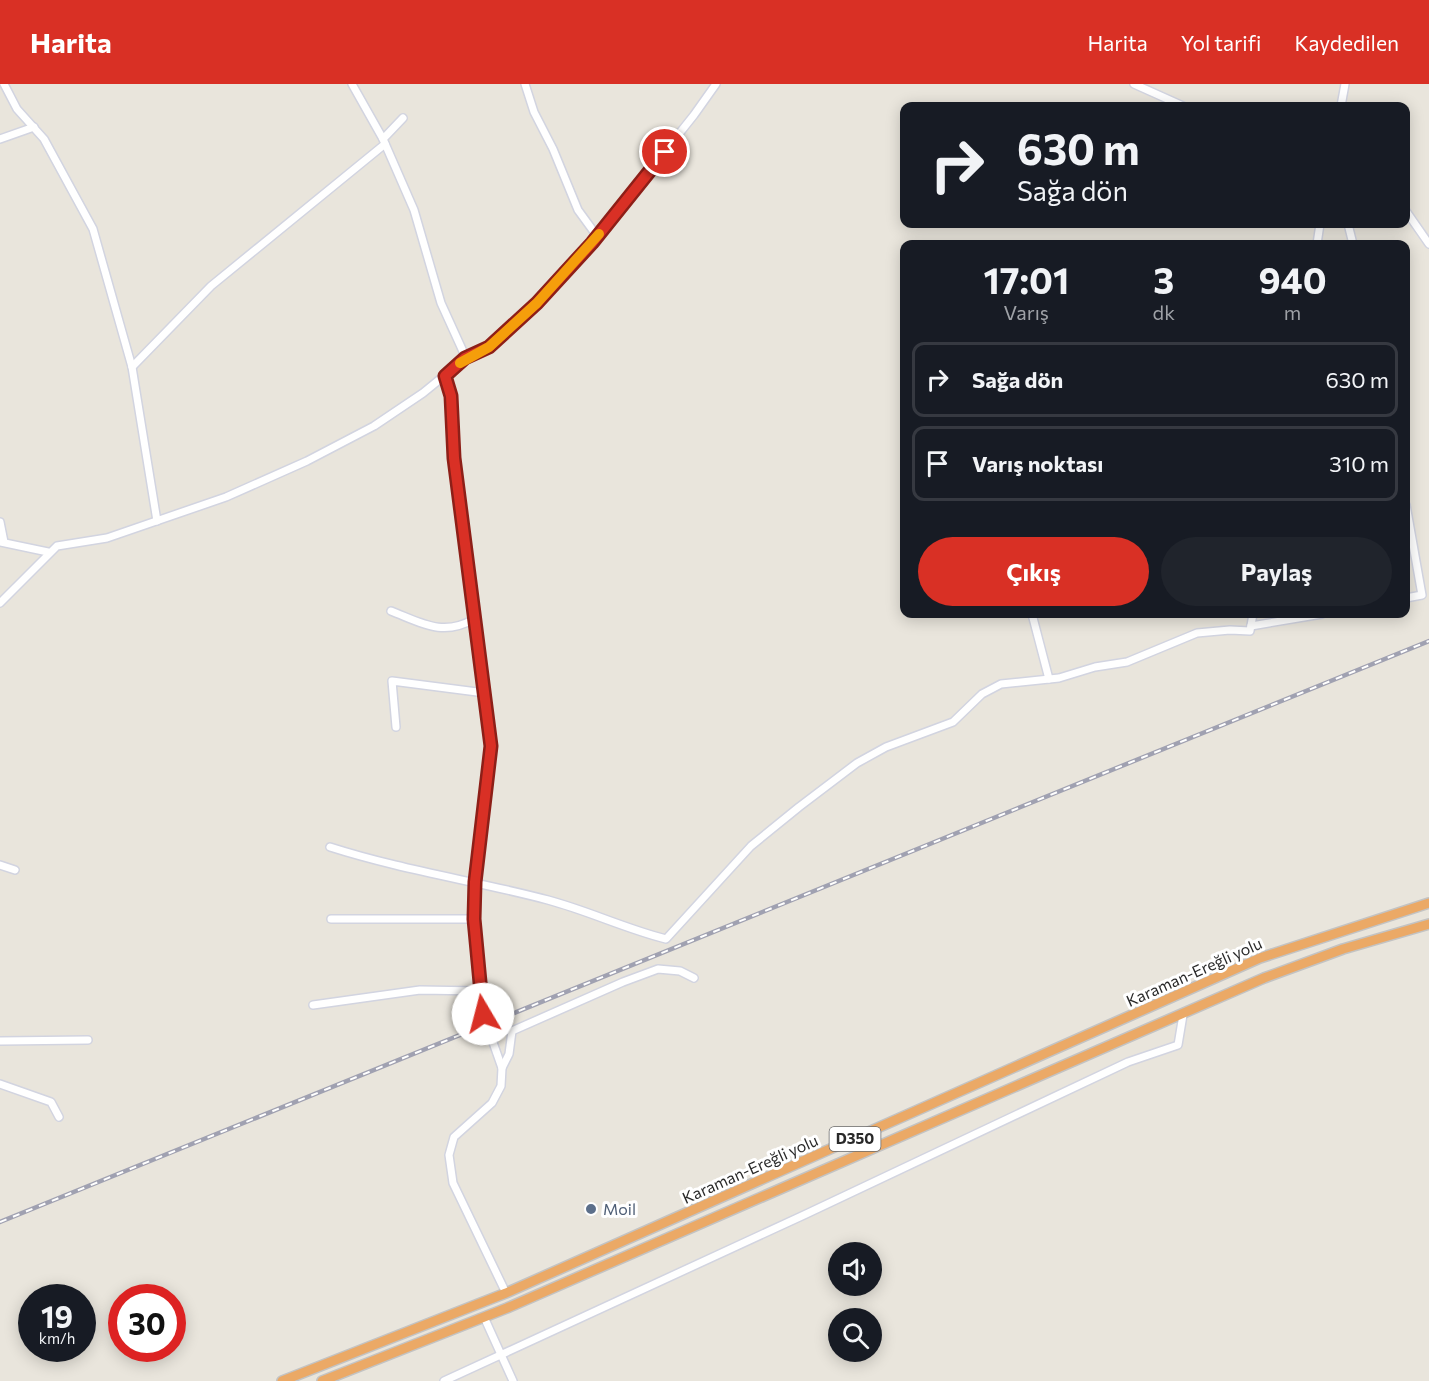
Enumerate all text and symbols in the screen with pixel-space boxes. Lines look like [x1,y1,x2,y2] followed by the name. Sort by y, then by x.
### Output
[30,25,112,59] text: Harita
[1088,30,1148,55] text: Harita
[1181,30,1261,55] text: Yol tarifi
[1294,30,1399,55] text: Kaydedilen
[1017,122,1140,174] text: 630 m
[639,126,690,177] pin
[918,126,996,204] icon: right
[648,135,681,168] icon: arrive
[1017,174,1128,207] text: Sağa dön
[983,257,1069,301] text: 17:01
[1153,257,1174,301] text: 3
[1258,257,1327,301] text: 940
[1004,300,1049,324] text: Varış
[1153,300,1175,324] text: dk
[1284,300,1301,324] text: m
[921,363,954,396] icon: right
[972,366,1063,393] text: Sağa dön
[1325,366,1389,393] text: 630 m
[921,447,954,480] icon: arrive
[972,450,1103,477] text: Varış noktası
[1329,450,1389,477] text: 310 m
[918,537,1149,606] button: Çıkış
[1161,537,1392,606] button: Paylaş
[1123,933,1265,1010] street label: Karaman-Ereğli yolu
[451,982,515,1046] position arrow
[830,1127,880,1151] road number: D350
[679,1130,821,1207] street label: Karaman-Ereğli yolu
[603,1199,636,1218] place label: Moil
[584,1202,598,1216] marker: Moil
[828,1242,882,1362] map controls
[828,1242,882,1296] button: sound
[108,1284,186,1362] speed limit sign: 30
[41,1297,73,1334] text: 19
[828,1308,882,1362] button: search
[39,1329,75,1347] text: km/h

